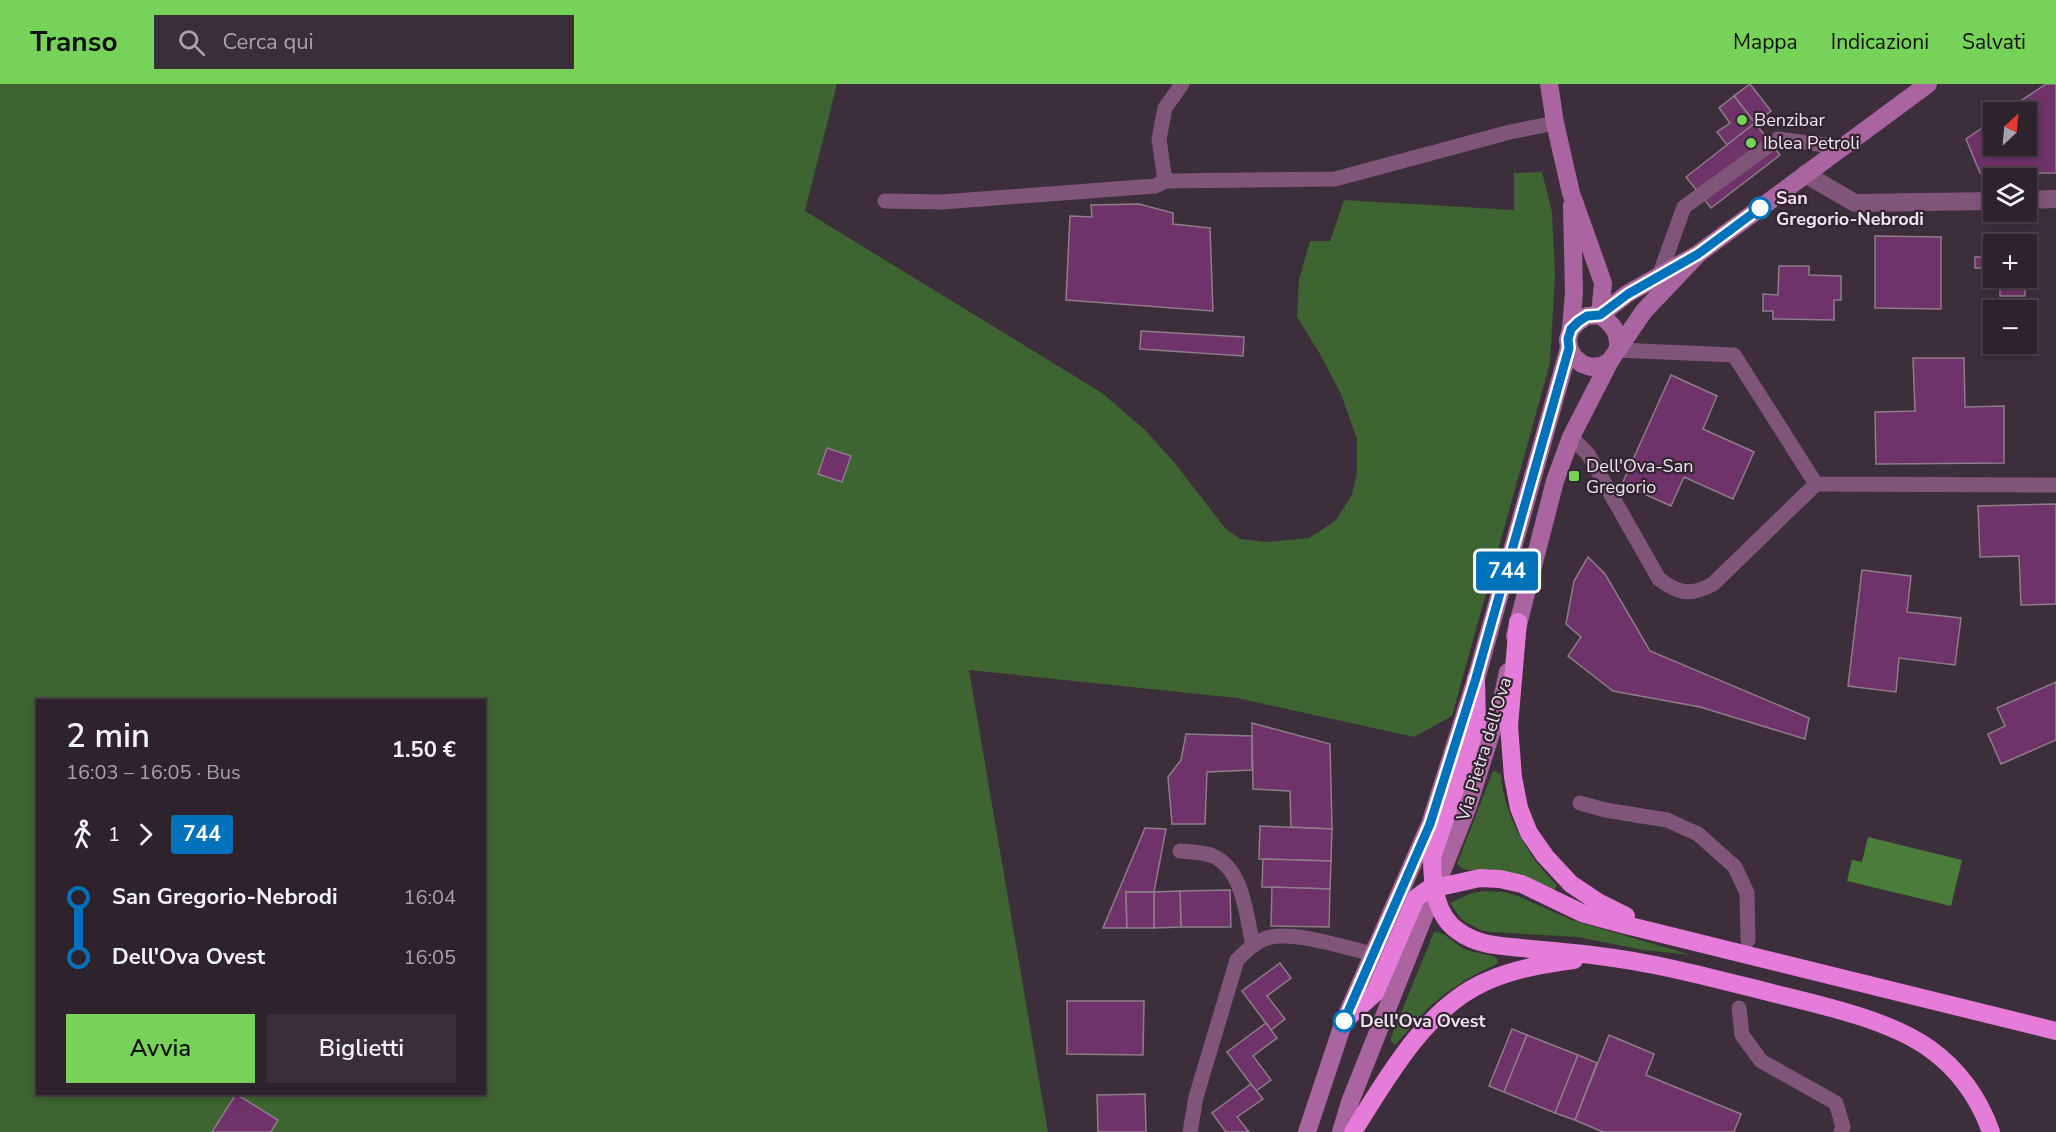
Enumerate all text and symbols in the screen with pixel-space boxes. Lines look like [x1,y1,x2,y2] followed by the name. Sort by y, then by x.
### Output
[154,15,574,69] search box
[30,23,118,61] text: Transo
[175,26,208,59] icon: search
[223,27,314,57] text: Cerca qui
[1733,28,1798,56] text: Mappa
[1831,28,1929,56] text: Indicazioni
[1962,28,2026,56] text: Salvati
[1983,102,2037,156] north arrow
[1983,102,2037,354] map controls
[1754,108,1826,132] place label: Benzibar
[1735,113,1749,127] marker: Benzibar
[1763,131,1860,155] place label: Iblea Petroli
[1744,136,1758,150] marker: Iblea Petroli
[1983,168,2037,222] button: layers
[1776,186,1924,231] place label: San Gregorio-Nebrodi
[1749,197,1771,219] marker: San Gregorio-Nebrodi
[1983,234,2037,288] button: +
[1983,300,2037,354] button: −
[1586,454,1693,499] place label: Dell'Ova-San Gregorio
[1567,469,1581,483] marker: Dell'Ova-San Gregorio
[1472,552,1541,590] line badge: 744
[1488,557,1526,585] text: 744
[1450,674,1517,825] street label: Via Pietra dell'Ova
[66,714,150,759] text: 2 min
[392,735,456,765] text: 1.50 €
[66,759,241,786] text: 16:03 – 16:05 · Bus
[66,818,99,851] icon: walk
[129,818,162,851] icon: forward
[183,820,221,848] text: 744
[108,821,120,848] text: 1
[112,882,338,912] text: San Gregorio-Nebrodi
[403,884,456,911] text: 16:04
[112,942,265,972] text: Dell'Ova Ovest
[403,944,456,971] text: 16:05
[1360,1009,1486,1033] place label: Dell'Ova Ovest
[1333,1010,1355,1032] marker: Dell'Ova Ovest
[66,1014,255,1083] button: Avvia
[267,1014,456,1083] button: Biglietti

